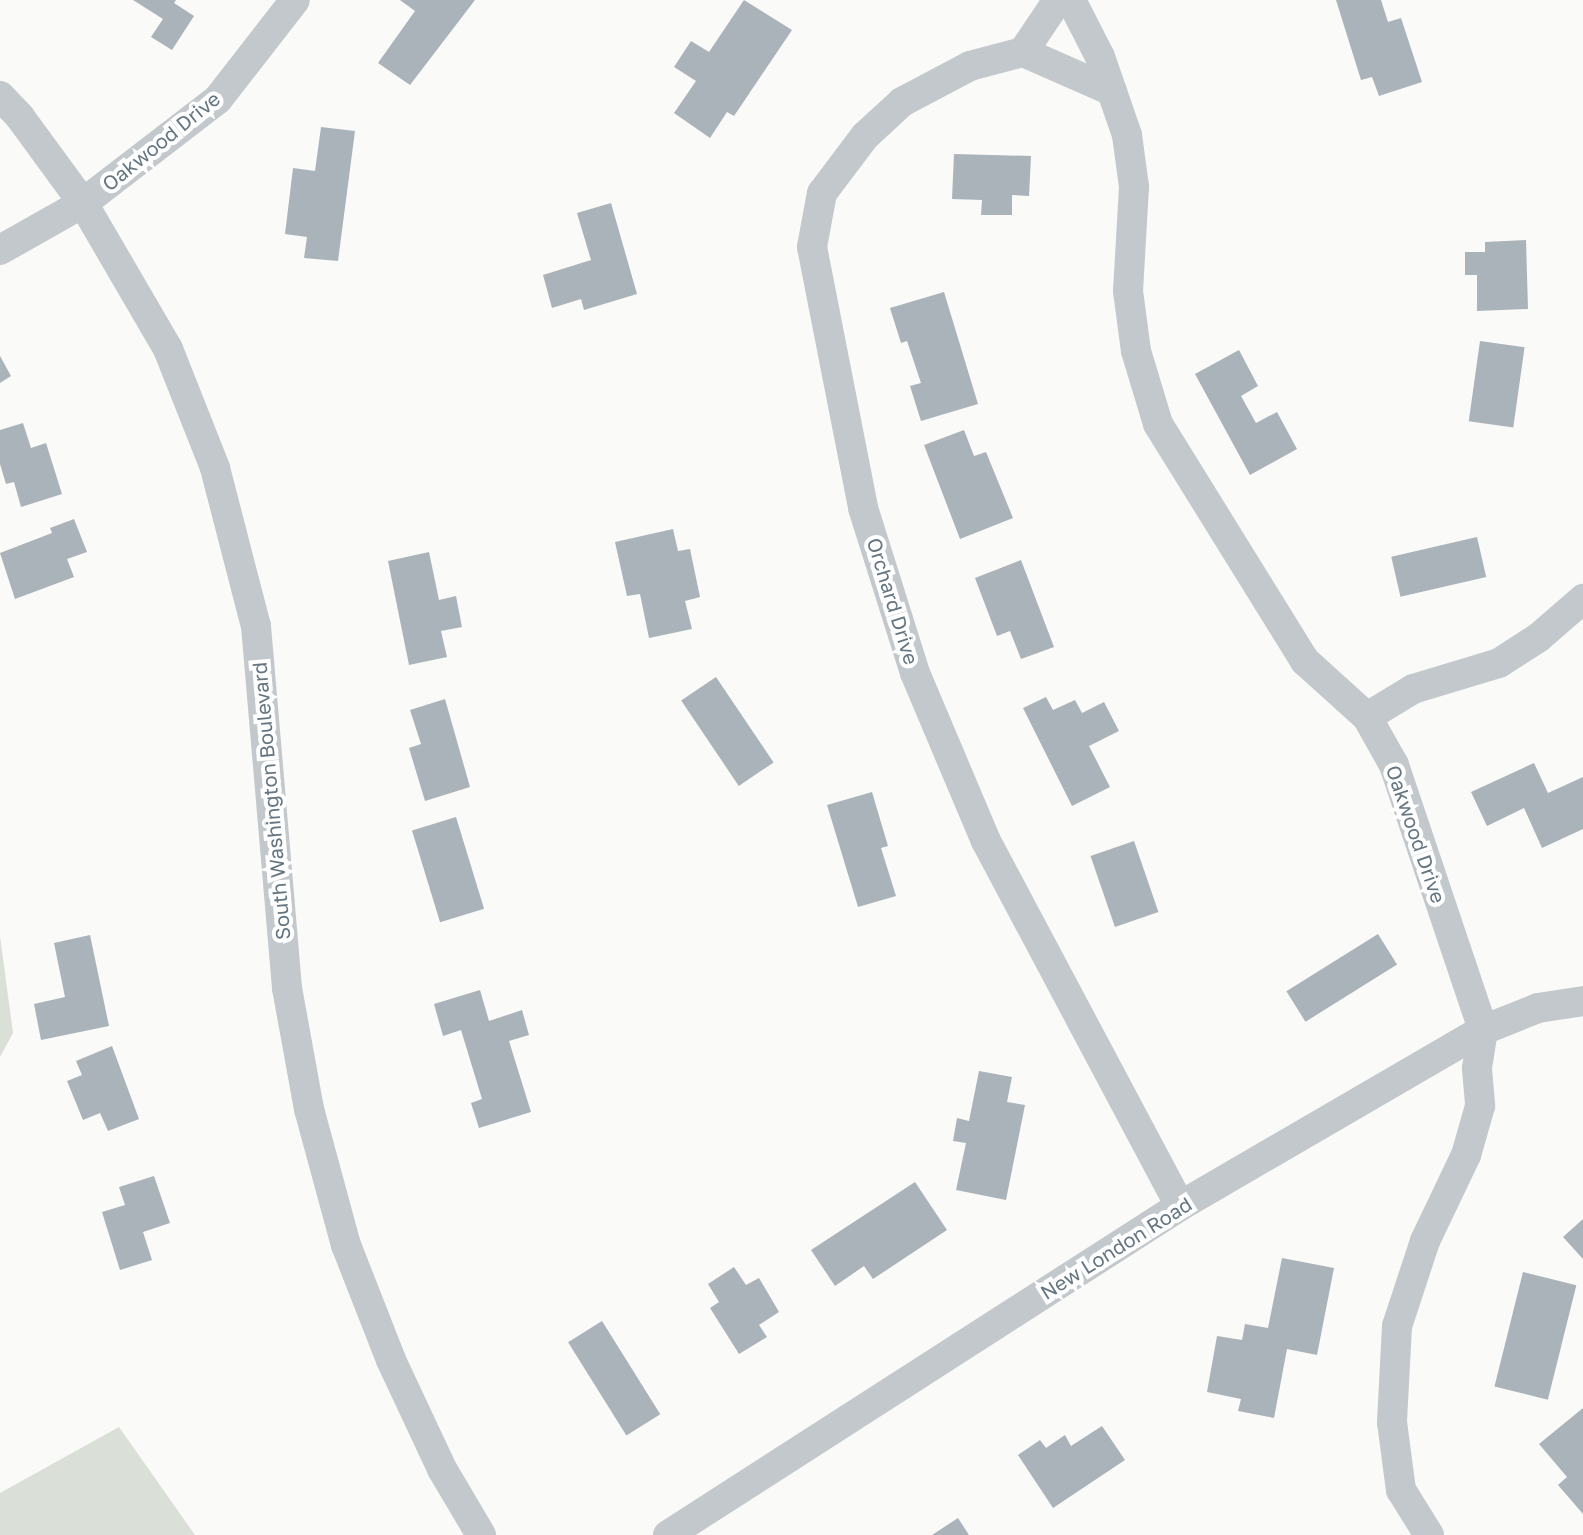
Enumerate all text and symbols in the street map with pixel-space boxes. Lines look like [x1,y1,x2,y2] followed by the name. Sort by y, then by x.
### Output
[97,86,225,196] street label: Oakwood Drive
[862,535,924,667] street label: Orchard Drive
[247,661,295,941] street label: South Washington Boulevard
[1381,762,1451,906] street label: Oakwood Drive
[1036,1192,1196,1304] street label: New London Road

